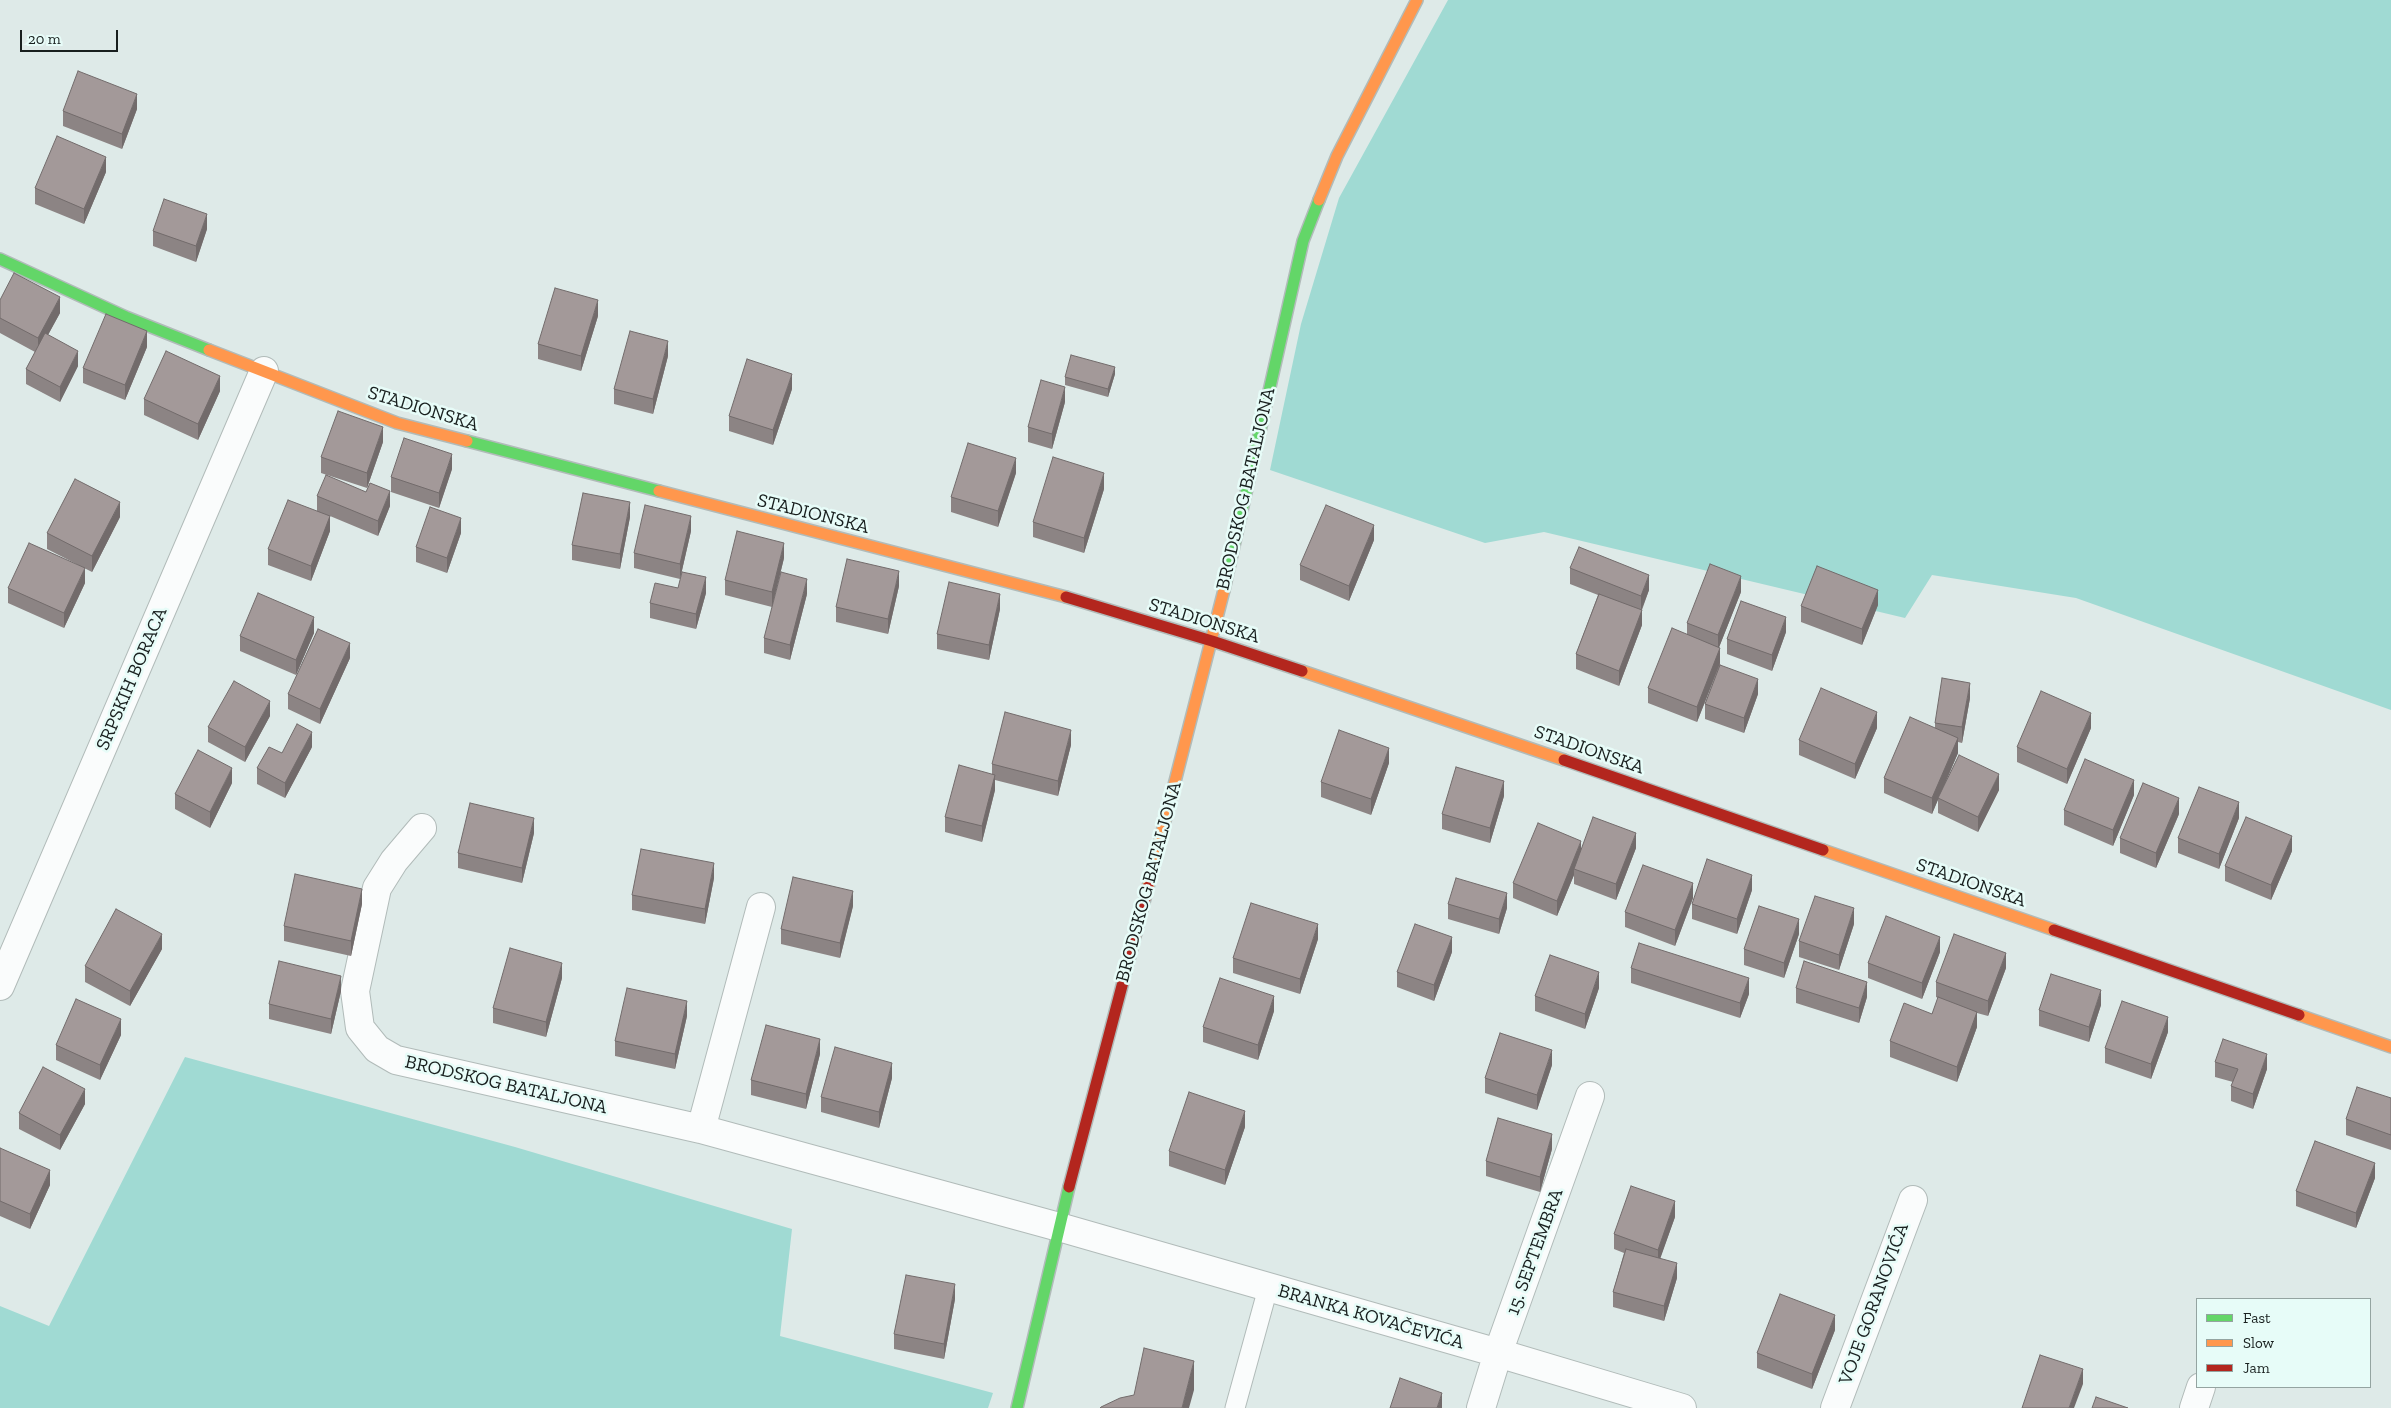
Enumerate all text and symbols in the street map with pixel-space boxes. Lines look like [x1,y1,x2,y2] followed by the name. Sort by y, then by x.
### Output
[22,20,120,52] scale bar
[28,30,61,48] text: 20 m
[365,381,481,437] street label: STADIONSKA
[1212,386,1280,592] street label: BRODSKOG BATALJONA
[755,489,871,539] street label: STADIONSKA
[1146,593,1262,649] street label: STADIONSKA
[92,604,172,754] street label: SRPSKIH BORACA
[1531,721,1647,779] street label: STADIONSKA
[1111,779,1187,985] street label: BRODSKOG BATALJONA
[1913,854,2029,912] street label: STADIONSKA
[403,1051,609,1119] street label: BRODSKOG BATALJONA
[1502,1186,1568,1318] street label: 15. SEPTEMBRA
[1834,1220,1914,1388] street label: VOJE GORANOVIĆA
[1275,1280,1467,1354] street label: BRANKA KOVAČEVIĆA
[2196,1298,2371,1388] legend
[2243,1309,2271,1327] text: Fast
[2243,1334,2274,1352] text: Slow
[2243,1359,2270,1377] text: Jam

